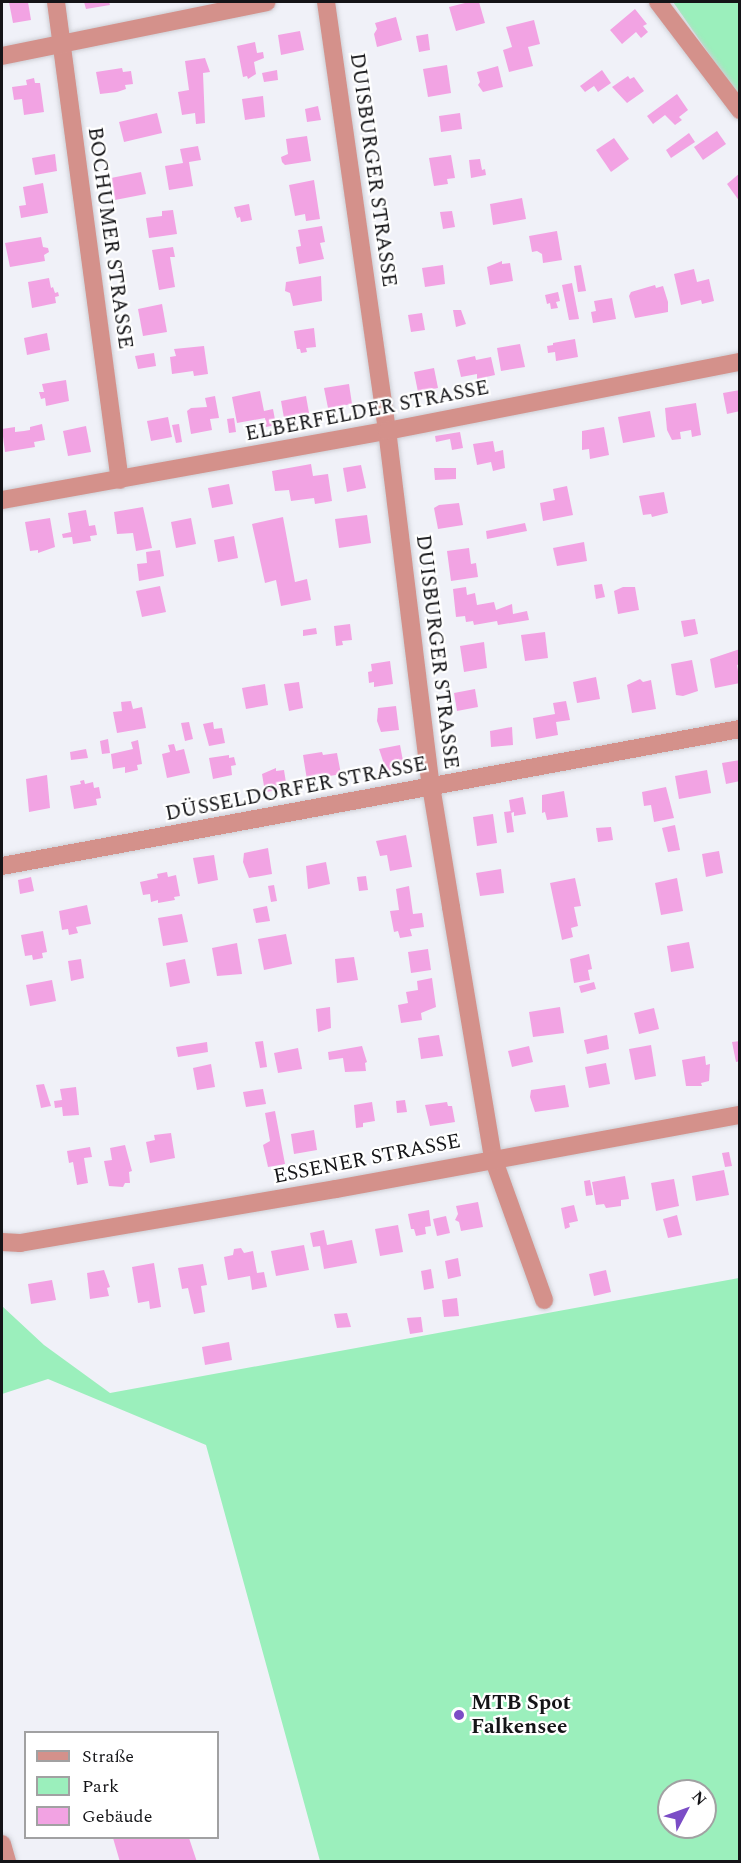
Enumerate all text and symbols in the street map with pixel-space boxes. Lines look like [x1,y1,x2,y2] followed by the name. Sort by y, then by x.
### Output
[344,51,402,289] street label: DUISBURGER STRASSE
[82,125,138,351] street label: BOCHUMER STRASSE
[243,375,491,447] street label: ELBERFELDER STRASSE
[410,533,464,771] street label: DUISBURGER STRASSE
[163,751,429,827] street label: DÜSSELDORFER STRASSE
[271,1129,463,1189] street label: ESSENER STRASSE
[471,1690,571,1740] place label: MTB Spot Falkensee
[452,1708,466,1722] marker: MTB Spot Falkensee
[24,1731,219,1839] legend
[82,1743,134,1770] text: Straße
[82,1773,119,1800] text: Park
[657,1779,717,1839] north arrow
[686,1786,712,1811] text: N
[82,1803,152,1830] text: Gebäude

